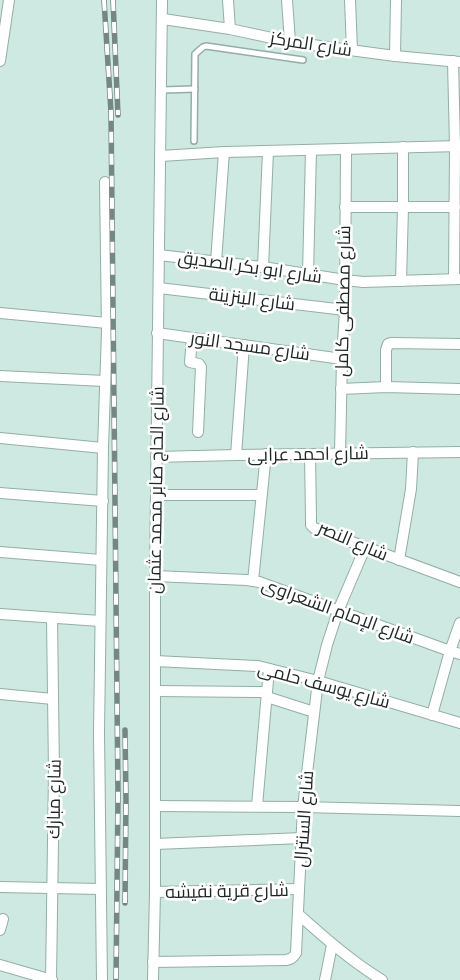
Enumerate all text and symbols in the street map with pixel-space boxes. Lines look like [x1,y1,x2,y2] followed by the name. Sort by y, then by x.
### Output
[267,26,354,62] street label: شارع المركز
[331,225,356,377] street label: شارع مصطفى كامل
[177,246,323,289] street label: شارع ابو بكر الصديق
[208,283,296,316] street label: شارع البنزينة
[187,327,311,366] street label: شارع مسجد النور
[143,386,170,594] street label: شارع الحاج صابر محمد عثمان
[247,442,369,467] street label: شارع احمد عرابى
[313,516,391,567] street label: شارع النصر
[258,573,417,650] street label: شارع الإمام الشعراوى
[255,657,392,714] street label: شارع يوسف حلمى
[42,759,67,839] street label: شارع مبارك
[290,770,319,868] street label: شارع السنترال
[165,879,289,904] street label: شارع قرية نفيشه

